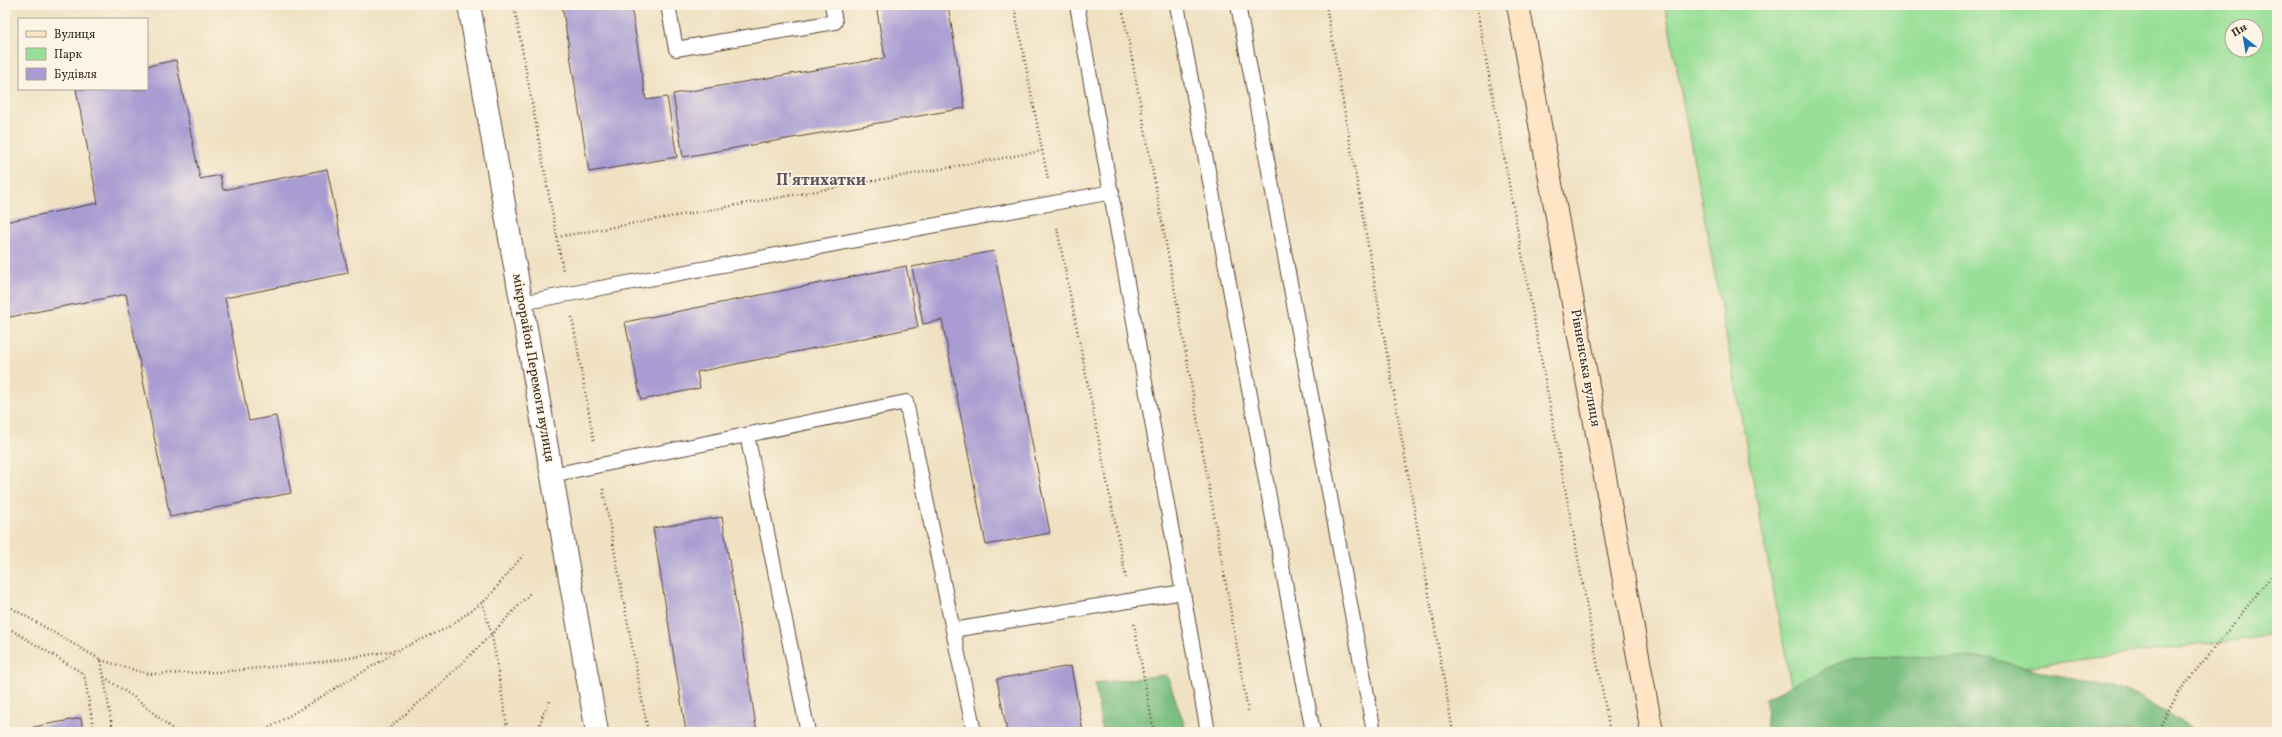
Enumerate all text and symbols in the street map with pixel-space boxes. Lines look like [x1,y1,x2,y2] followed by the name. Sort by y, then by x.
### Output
[18,18,148,90] legend
[2224,18,2264,58] north arrow
[2229,20,2250,41] text: Пн
[54,27,95,43] text: Вулиця
[54,47,82,63] text: Парк
[54,67,97,83] text: Будівля
[776,170,866,192] district label: П'ятихатки
[507,272,559,464] street label: мікрорайон Перемоги вулиця
[1565,308,1605,428] street label: Рівненська вулиця

